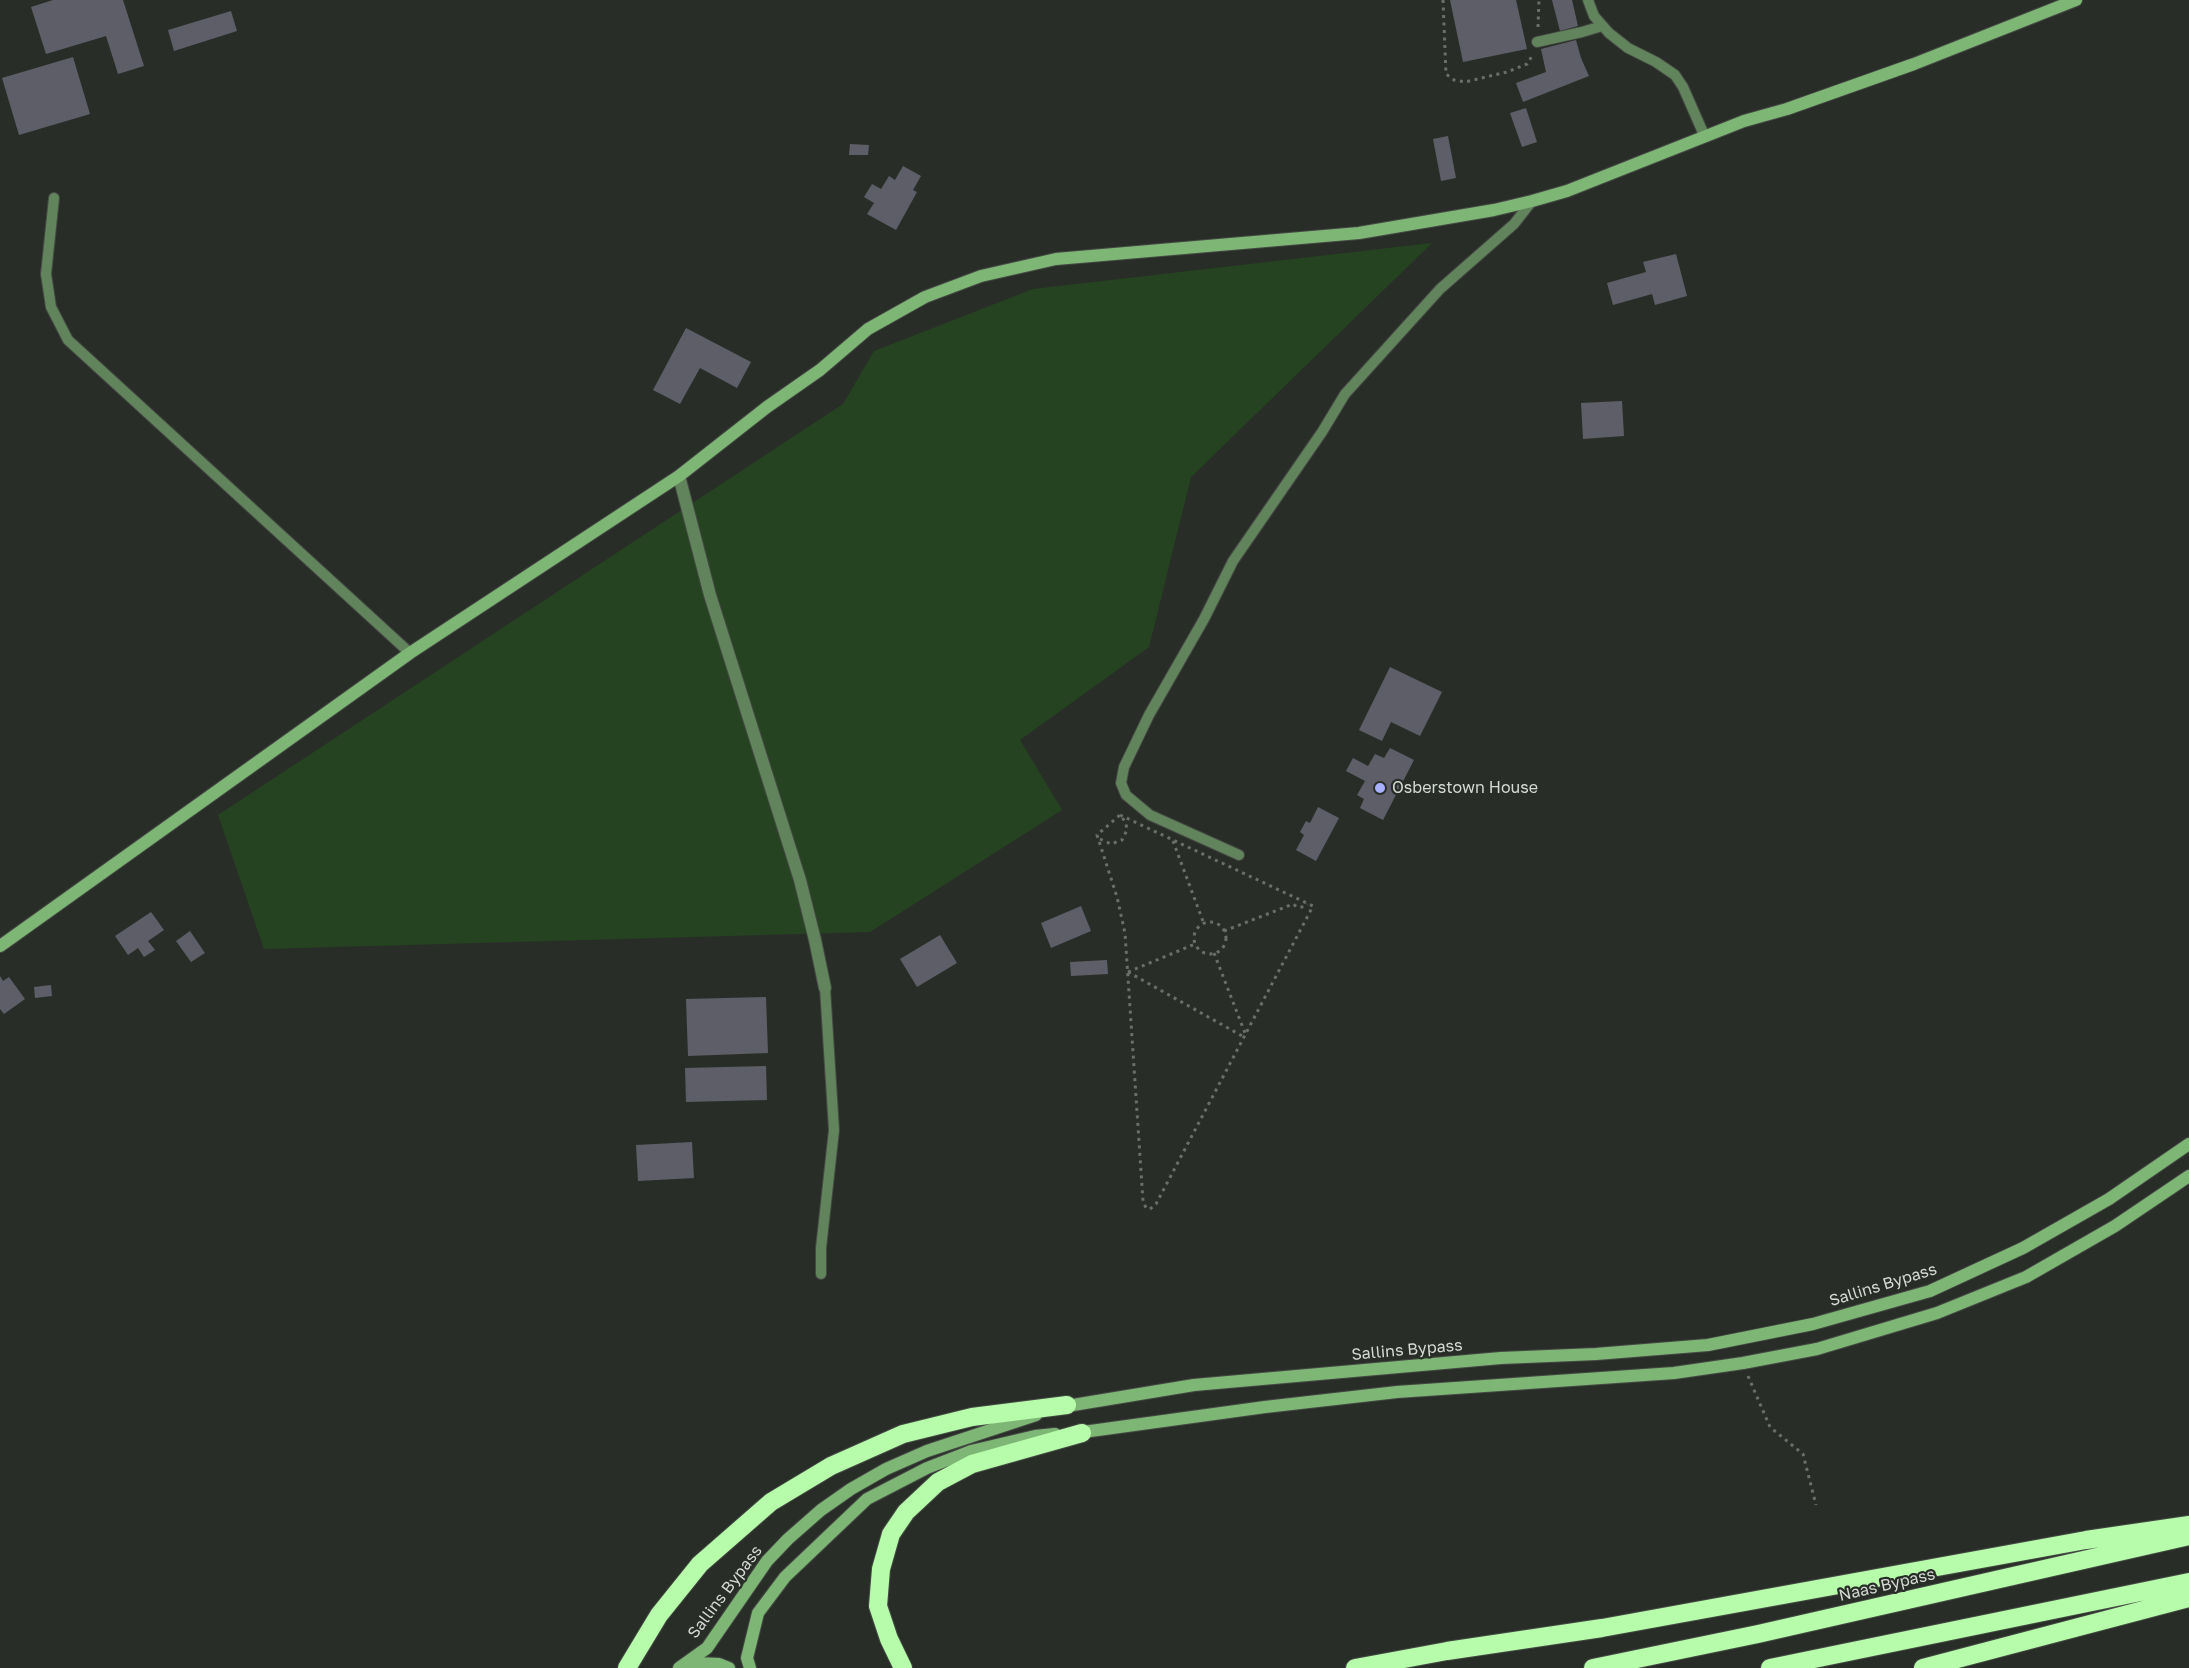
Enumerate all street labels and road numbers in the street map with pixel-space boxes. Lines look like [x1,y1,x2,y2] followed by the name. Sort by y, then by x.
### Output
[1827,1260,1939,1310] street label: Sallins Bypass
[1351,1336,1463,1364] street label: Sallins Bypass
[684,1542,766,1642] street label: Sallins Bypass
[1837,1565,1937,1605] street label: Naas Bypass

